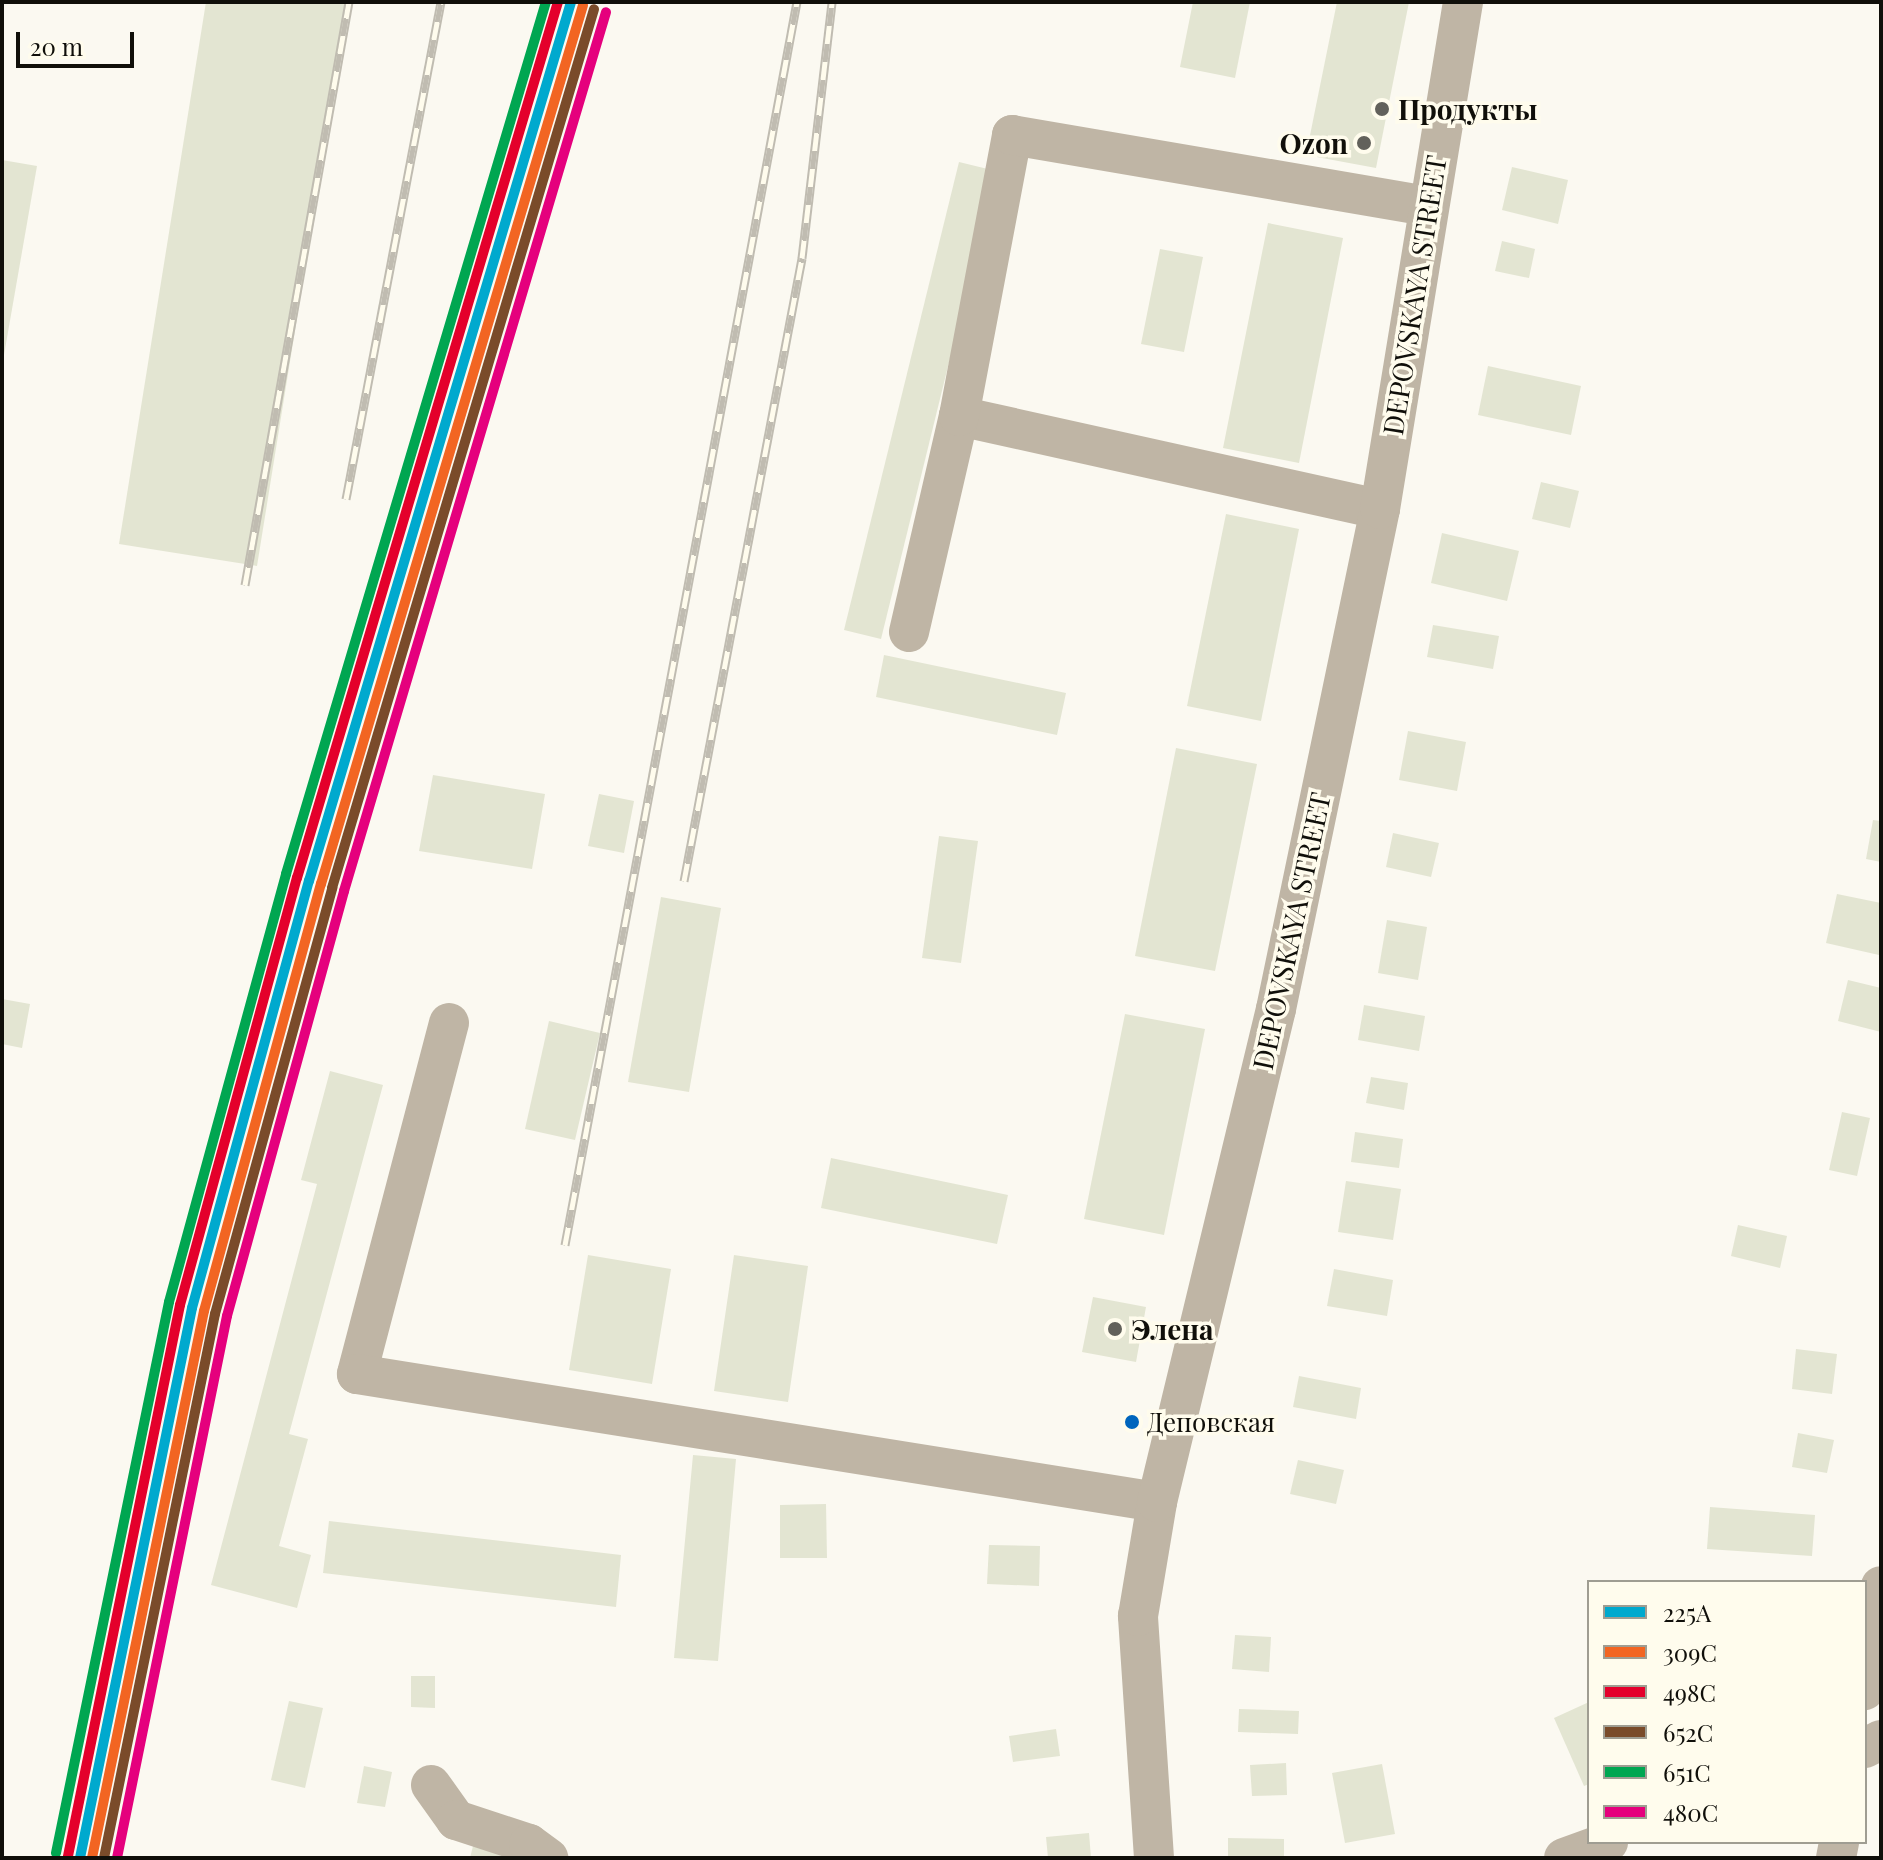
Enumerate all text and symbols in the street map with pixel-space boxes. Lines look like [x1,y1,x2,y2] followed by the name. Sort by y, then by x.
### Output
[20,16,138,66] scale bar
[30,30,83,62] text: 20 m
[1398,92,1538,126] place label: Продукты
[1373,100,1391,118] marker: Продукты
[1280,126,1348,160] place label: Ozon
[1355,134,1373,152] marker: Ozon
[1375,153,1453,437] street label: DEPOVSKAYA STREET
[1245,789,1337,1073] street label: DEPOVSKAYA STREET
[1131,1312,1214,1346] place label: Элена
[1106,1320,1124,1338] marker: Элена
[1147,1406,1275,1438] place label: Деповская
[1124,1414,1140,1430] marker: Деповская
[1587,1580,1867,1844] legend
[1663,1596,1711,1628] text: 225А
[1663,1636,1717,1668] text: 309С
[1663,1676,1716,1708] text: 498С
[1663,1716,1713,1748] text: 652С
[1663,1756,1711,1788] text: 651С
[1663,1796,1718,1828] text: 480С

